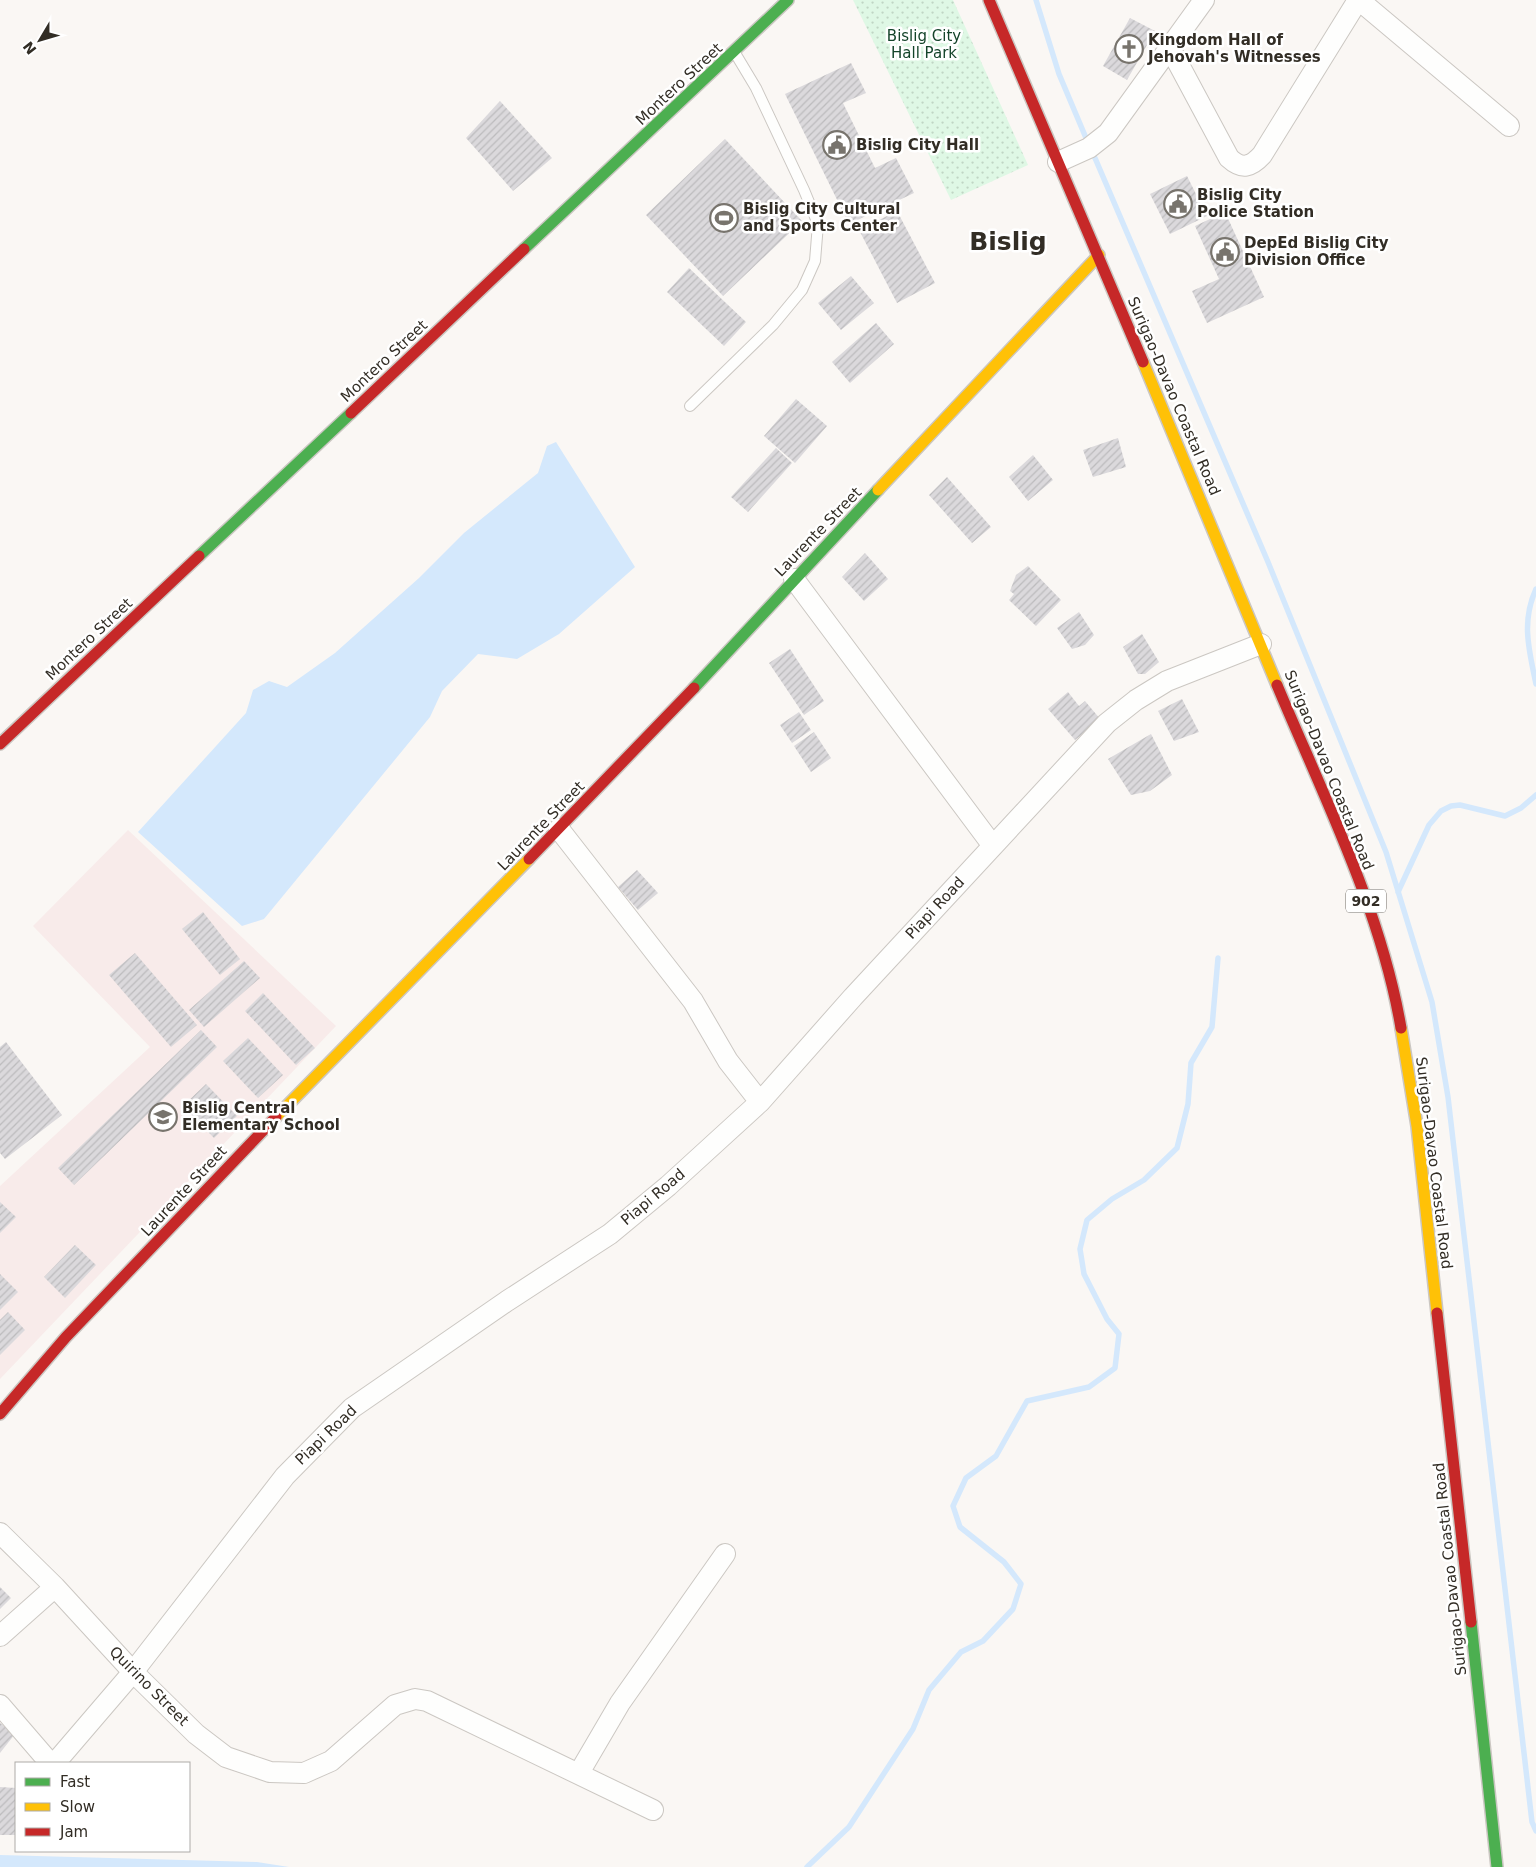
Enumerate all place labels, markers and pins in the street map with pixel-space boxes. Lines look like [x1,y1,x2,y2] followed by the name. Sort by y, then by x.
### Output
[1147,31,1321,66] place label: Kingdom Hall of Jehovah's Witnesses
[1114,34,1144,64] church icon: Kingdom Hall of Jehovah's Witnesses
[822,130,852,160] public building icon: Bislig City Hall
[856,136,979,154] place label: Bislig City Hall
[1197,186,1314,221] place label: Bislig City Police Station
[1163,189,1193,219] public building icon: Bislig City Police Station
[743,200,900,235] place label: Bislig City Cultural and Sports Center
[709,203,739,233] sports icon: Bislig City Cultural and Sports Center
[1244,234,1389,269] place label: DepEd Bislig City Division Office
[1210,237,1240,267] public building icon: DepEd Bislig City Division Office
[182,1099,340,1134] place label: Bislig Central Elementary School
[148,1102,178,1132] school or university icon: Bislig Central Elementary School

